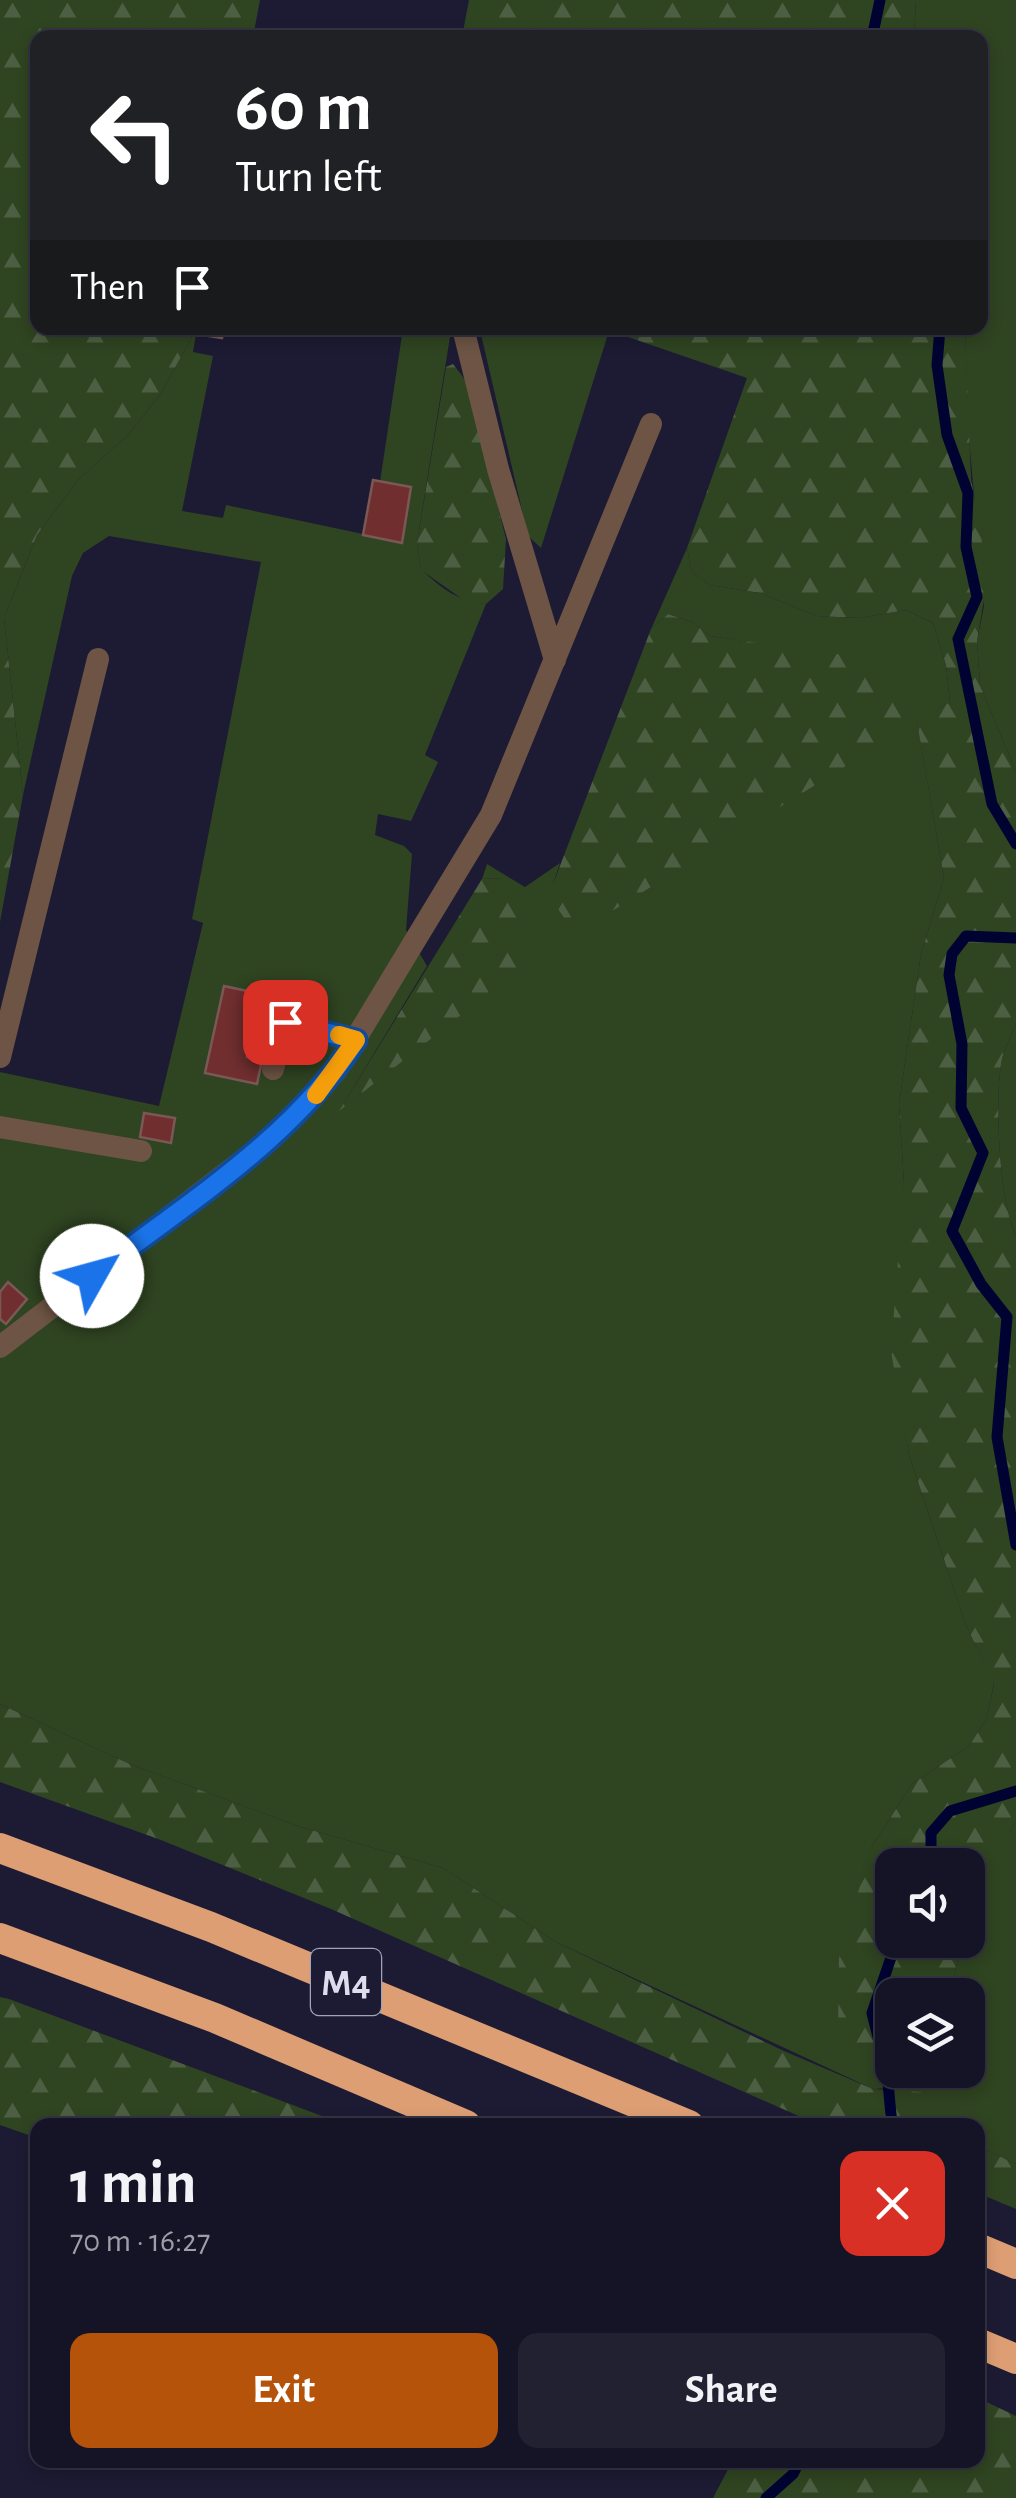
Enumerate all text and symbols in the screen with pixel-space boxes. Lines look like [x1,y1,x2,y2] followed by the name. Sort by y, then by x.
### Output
[70,70,200,200] icon: left
[235,73,372,143] text: 60 m
[235,155,382,200] text: Turn left
[165,260,220,315] icon: arrive
[70,269,145,307] text: Then
[243,980,328,1065] pin
[258,995,313,1050] icon: arrive
[40,1224,144,1328] position arrow
[875,1848,985,2088] map controls
[875,1848,985,1958] button: sound
[311,1949,381,2015] road number: M4
[875,1978,985,2088] button: layers
[840,2151,945,2256] button: close
[70,2154,196,2214] text: 1 min
[70,2225,210,2257] text: 70 m · 16:27
[70,2333,498,2448] button: Exit
[518,2333,945,2448] button: Share

